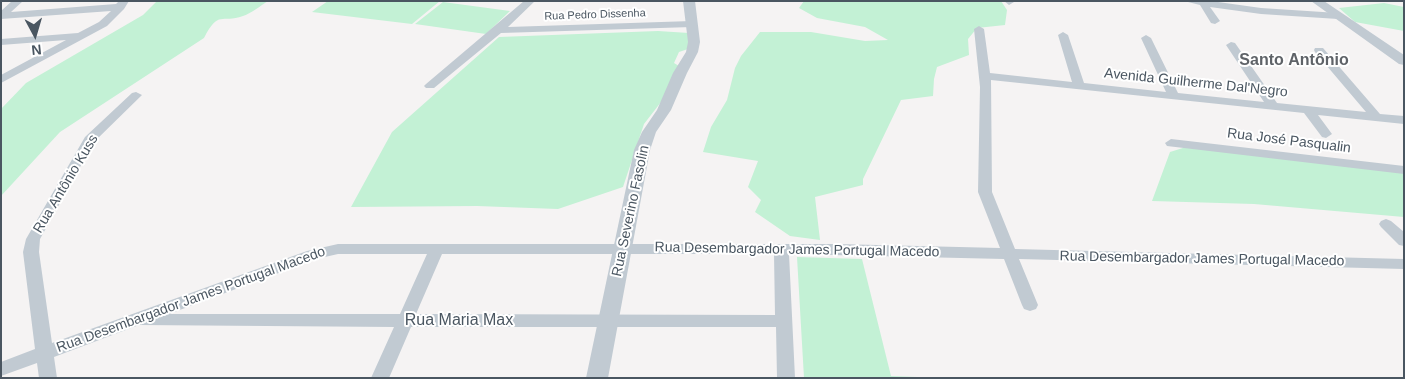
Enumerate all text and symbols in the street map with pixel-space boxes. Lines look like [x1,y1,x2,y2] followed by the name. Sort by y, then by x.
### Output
[544,7,646,23] street label: Rua Pedro Dissenha
[10,10,60,60] north arrow
[31,41,42,58] text: N
[1239,51,1349,71] district label: Santo Antônio
[1103,65,1289,101] street label: Avenida Guilherme Dal'Negro
[1226,125,1352,157] street label: Rua José Pasqualin
[30,132,102,236] street label: Rua Antônio Kuss
[609,144,653,278] street label: Rua Severino Fasolin
[654,239,940,261] street label: Rua Desembargador James Portugal Macedo
[54,243,328,357] street label: Rua Desembargador James Portugal Macedo
[1059,248,1345,270] street label: Rua Desembargador James Portugal Macedo
[405,311,513,331] street label: Rua Maria Max

